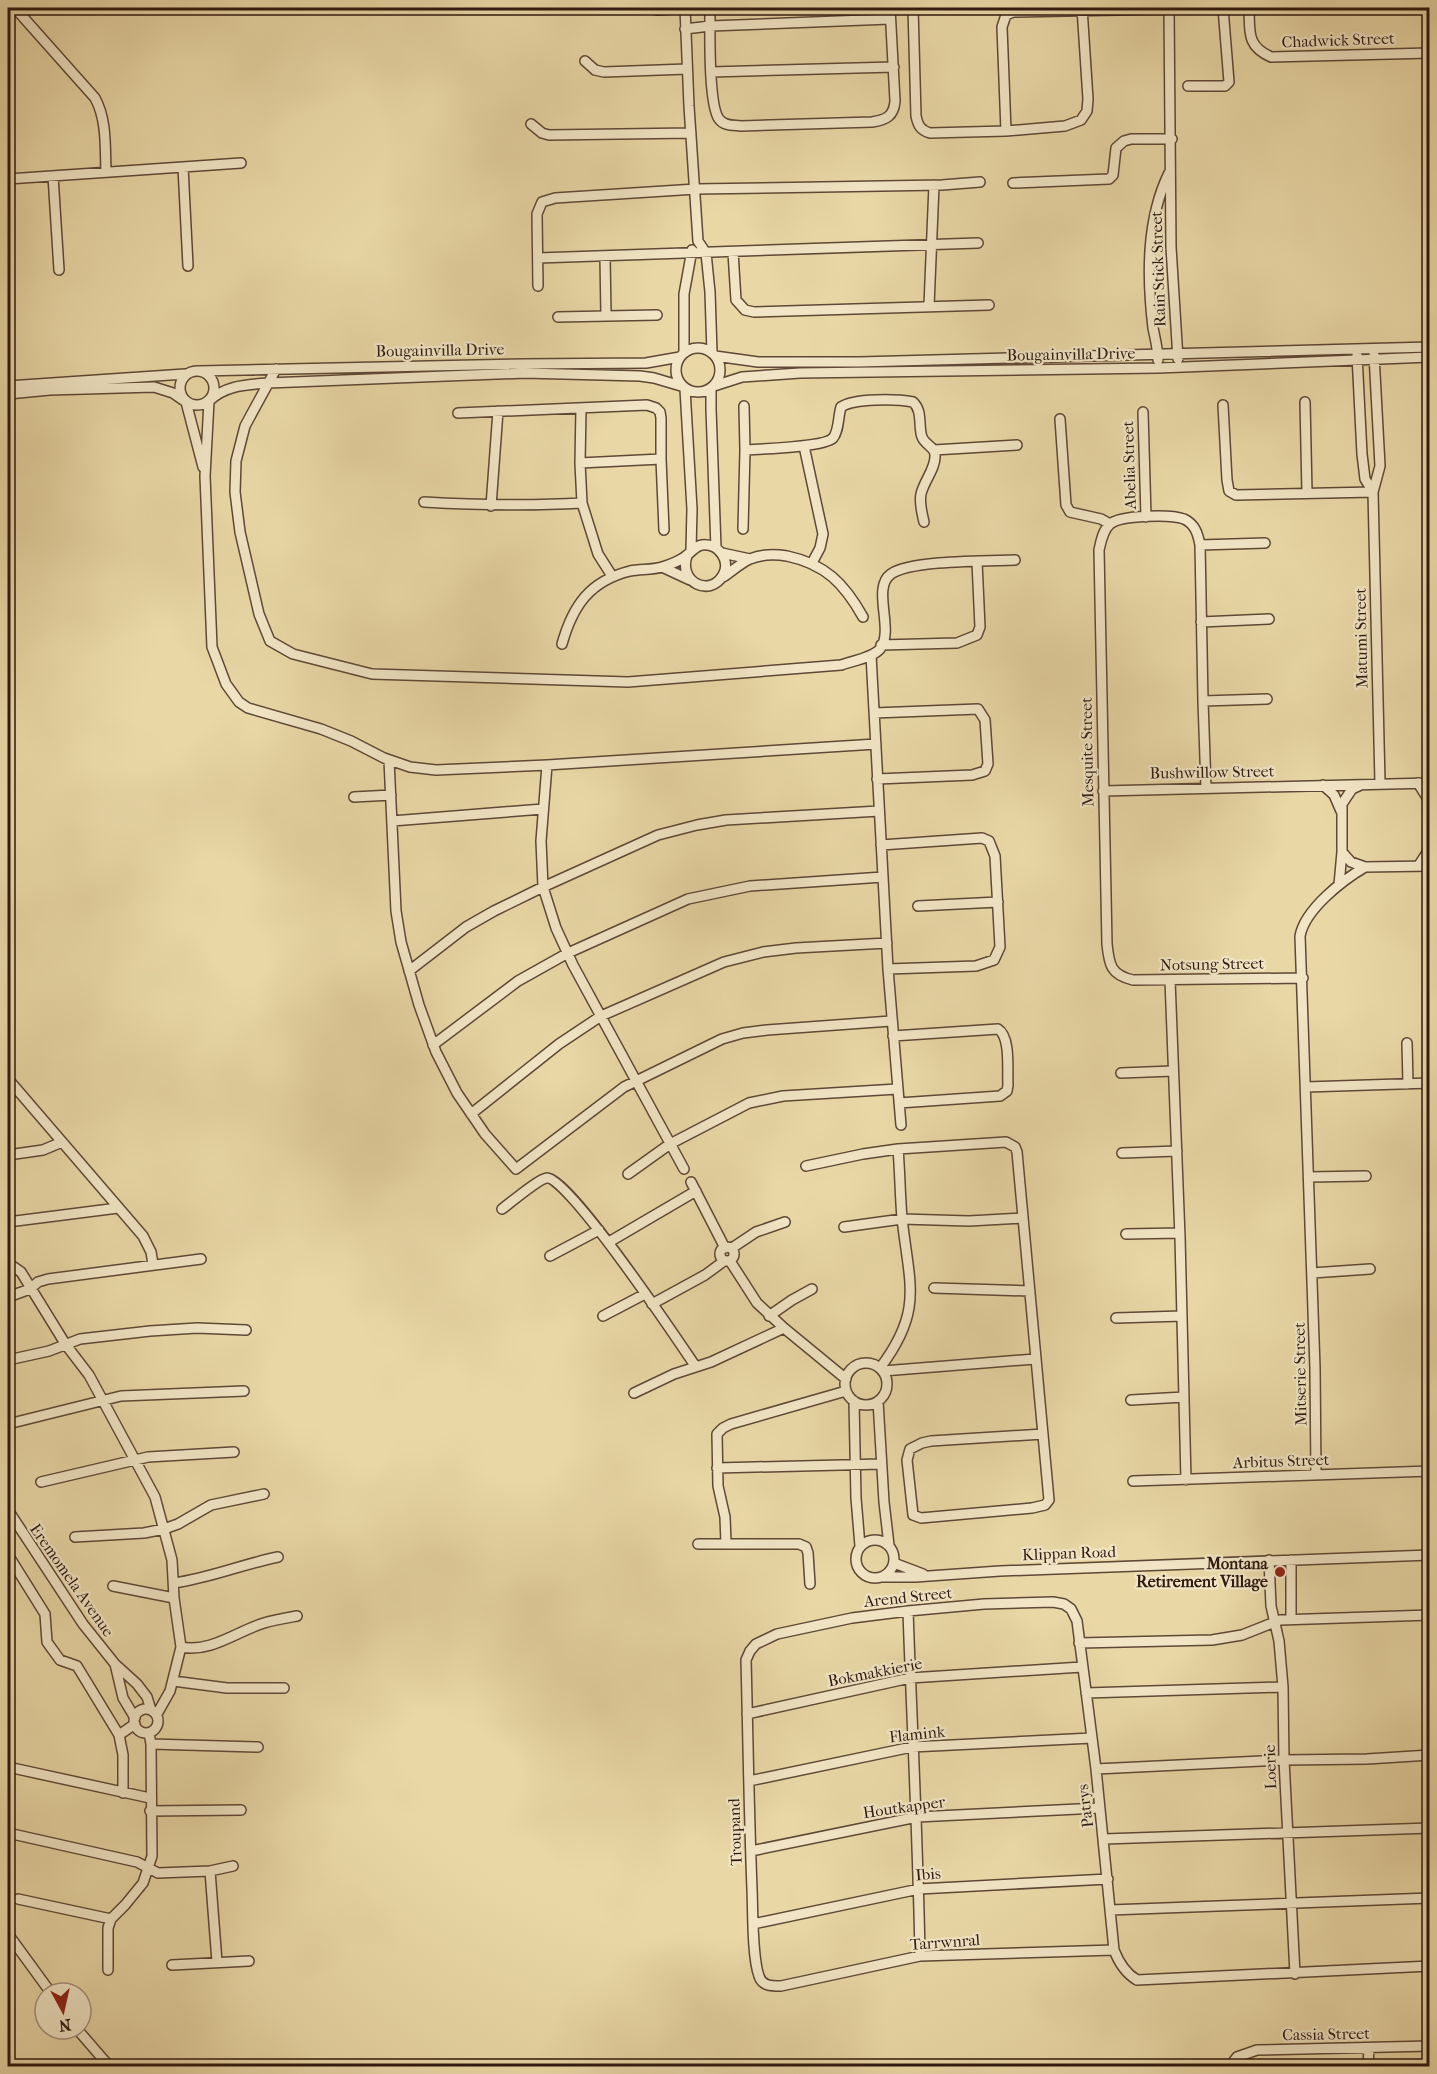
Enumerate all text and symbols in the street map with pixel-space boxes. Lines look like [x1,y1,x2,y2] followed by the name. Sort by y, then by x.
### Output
[1281,29,1395,51] street label: Chadwick Street
[1146,210,1170,327] street label: Rain Stick Street
[376,339,505,361] street label: Bougainvilla Drive
[1007,343,1136,365] street label: Bougainvilla Drive
[1118,420,1140,511] street label: Abelia Street
[1351,587,1371,688] street label: Matumi Street
[1077,697,1097,807] street label: Mesquite Street
[1149,761,1275,783] street label: Bushwillow Street
[1160,954,1264,974] street label: Notsung Street
[1290,1322,1310,1426] street label: Mitserie Street
[1231,1450,1330,1472] street label: Arbitus Street
[26,1520,118,1640] street label: Eremomela Avenue
[1022,1542,1117,1564] street label: Klippan Road
[1136,1554,1269,1592] place label: Montana Retirement Village
[1273,1565,1287,1579] marker: Montana Retirement Village
[862,1583,953,1611] street label: Arend Street
[826,1654,924,1690] street label: Bokmakkierie
[888,1722,947,1746] street label: Flamink
[1260,1744,1280,1790] street label: Loerie
[1073,1783,1097,1829] street label: Patrys
[862,1792,947,1822] street label: Houtkapper
[724,1798,746,1866] street label: Troupand
[915,1863,941,1885] street label: Ibis
[909,1930,981,1954] street label: Tarrwnral
[33,1981,93,2041] north arrow
[57,2015,72,2036] text: N
[1282,2024,1370,2044] street label: Cassia Street

